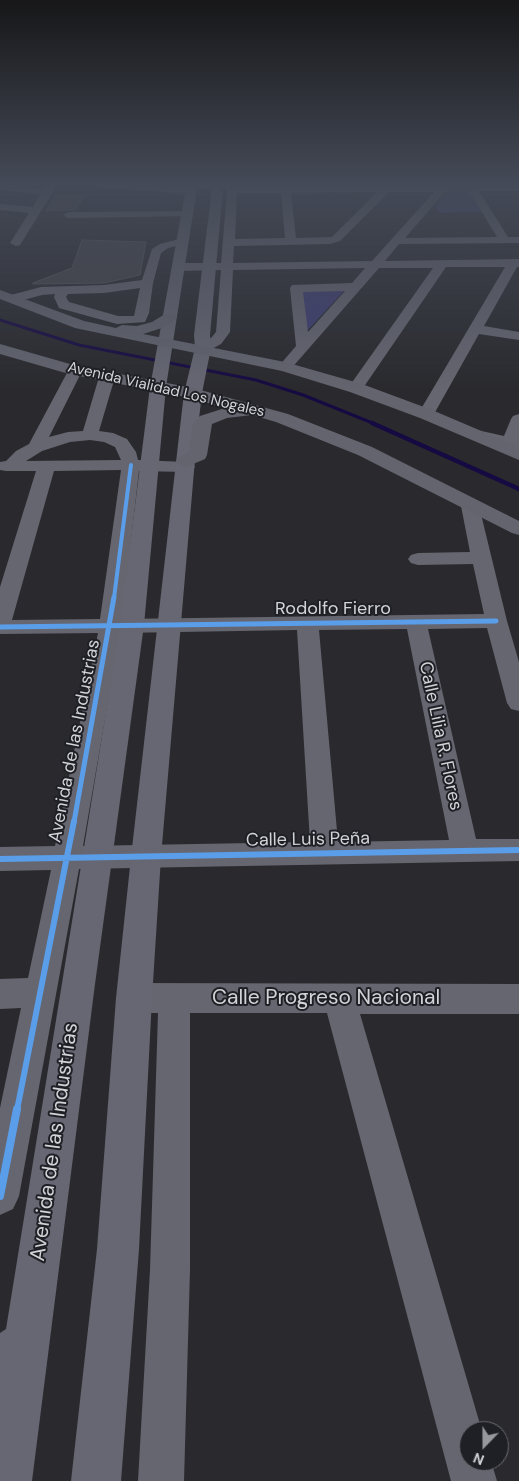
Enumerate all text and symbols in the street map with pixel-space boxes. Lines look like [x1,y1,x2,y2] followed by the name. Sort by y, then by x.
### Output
[66,359,266,421] street label: Avenida Vialidad Los Nogales
[275,598,391,620] street label: Rodolfo Fierro
[45,638,105,844] street label: Avenida de las Industrias
[414,660,466,812] street label: Calle Lilia R. Flores
[246,828,370,852] street label: Calle Luis Peña
[212,985,440,1011] street label: Calle Progreso Nacional
[26,1021,84,1263] street label: Avenida de las Industrias
[459,1421,509,1471] north arrow
[471,1449,487,1469] text: N

